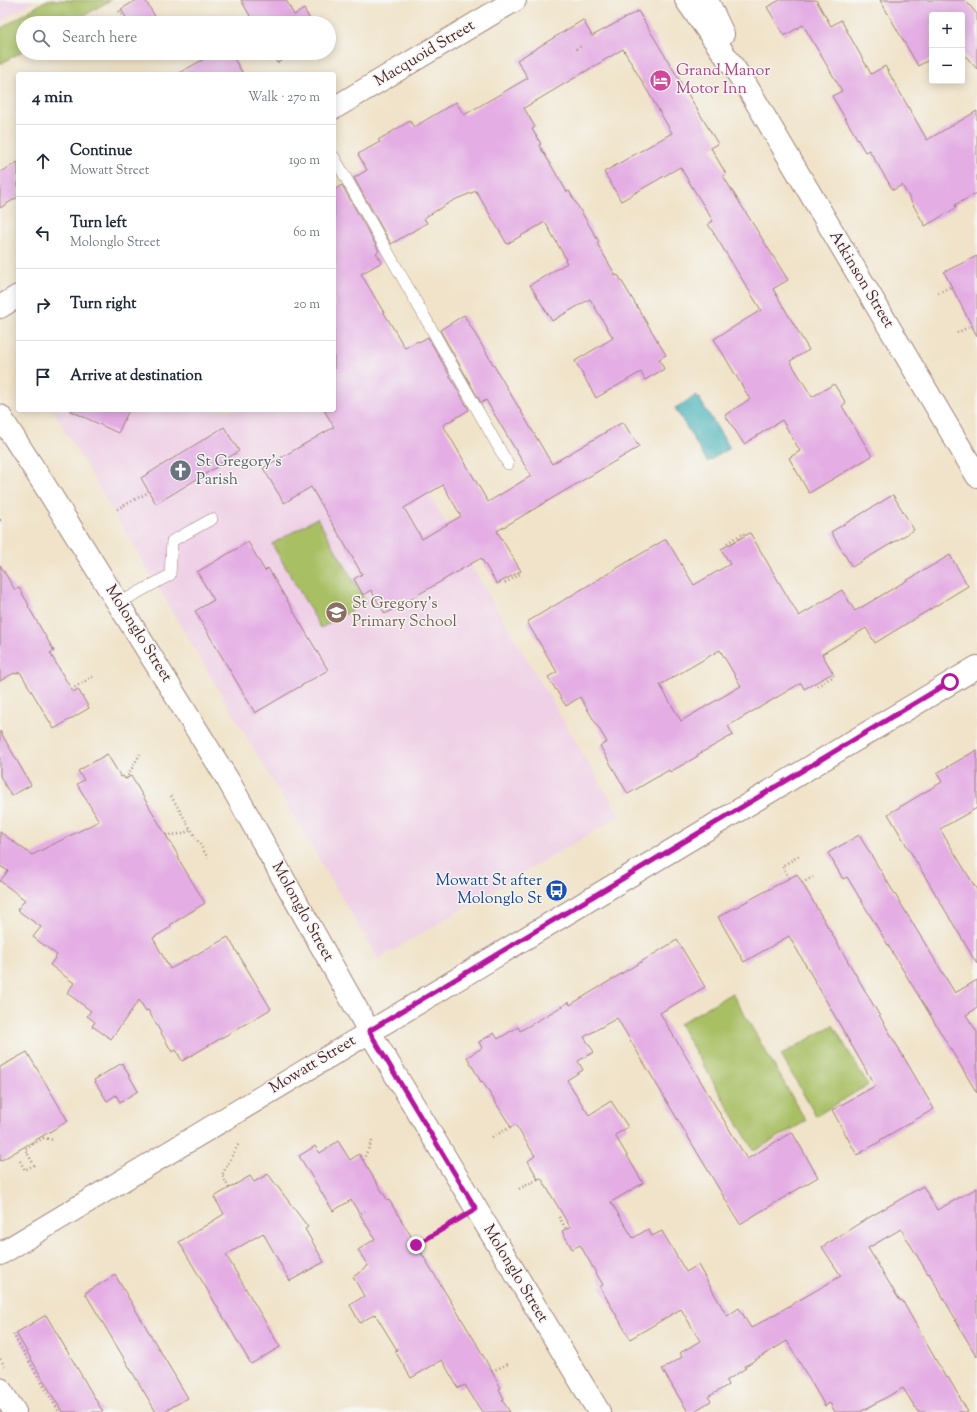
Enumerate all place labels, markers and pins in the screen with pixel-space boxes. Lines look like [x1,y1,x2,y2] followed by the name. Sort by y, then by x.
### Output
[676,60,770,101] place label: Grand Manor Motor Inn
[647,67,673,93] hotel icon: Grand Manor Motor Inn
[196,451,281,492] place label: St Gregory's Parish
[168,458,194,484] church icon: St Gregory's Parish
[352,593,457,634] place label: St Gregory's Primary School
[323,600,349,626] school or university icon: St Gregory's Primary School
[435,870,543,911] place label: Mowatt St after Molonglo St
[544,877,570,903] bus stop icon: Mowatt St after Molonglo St

